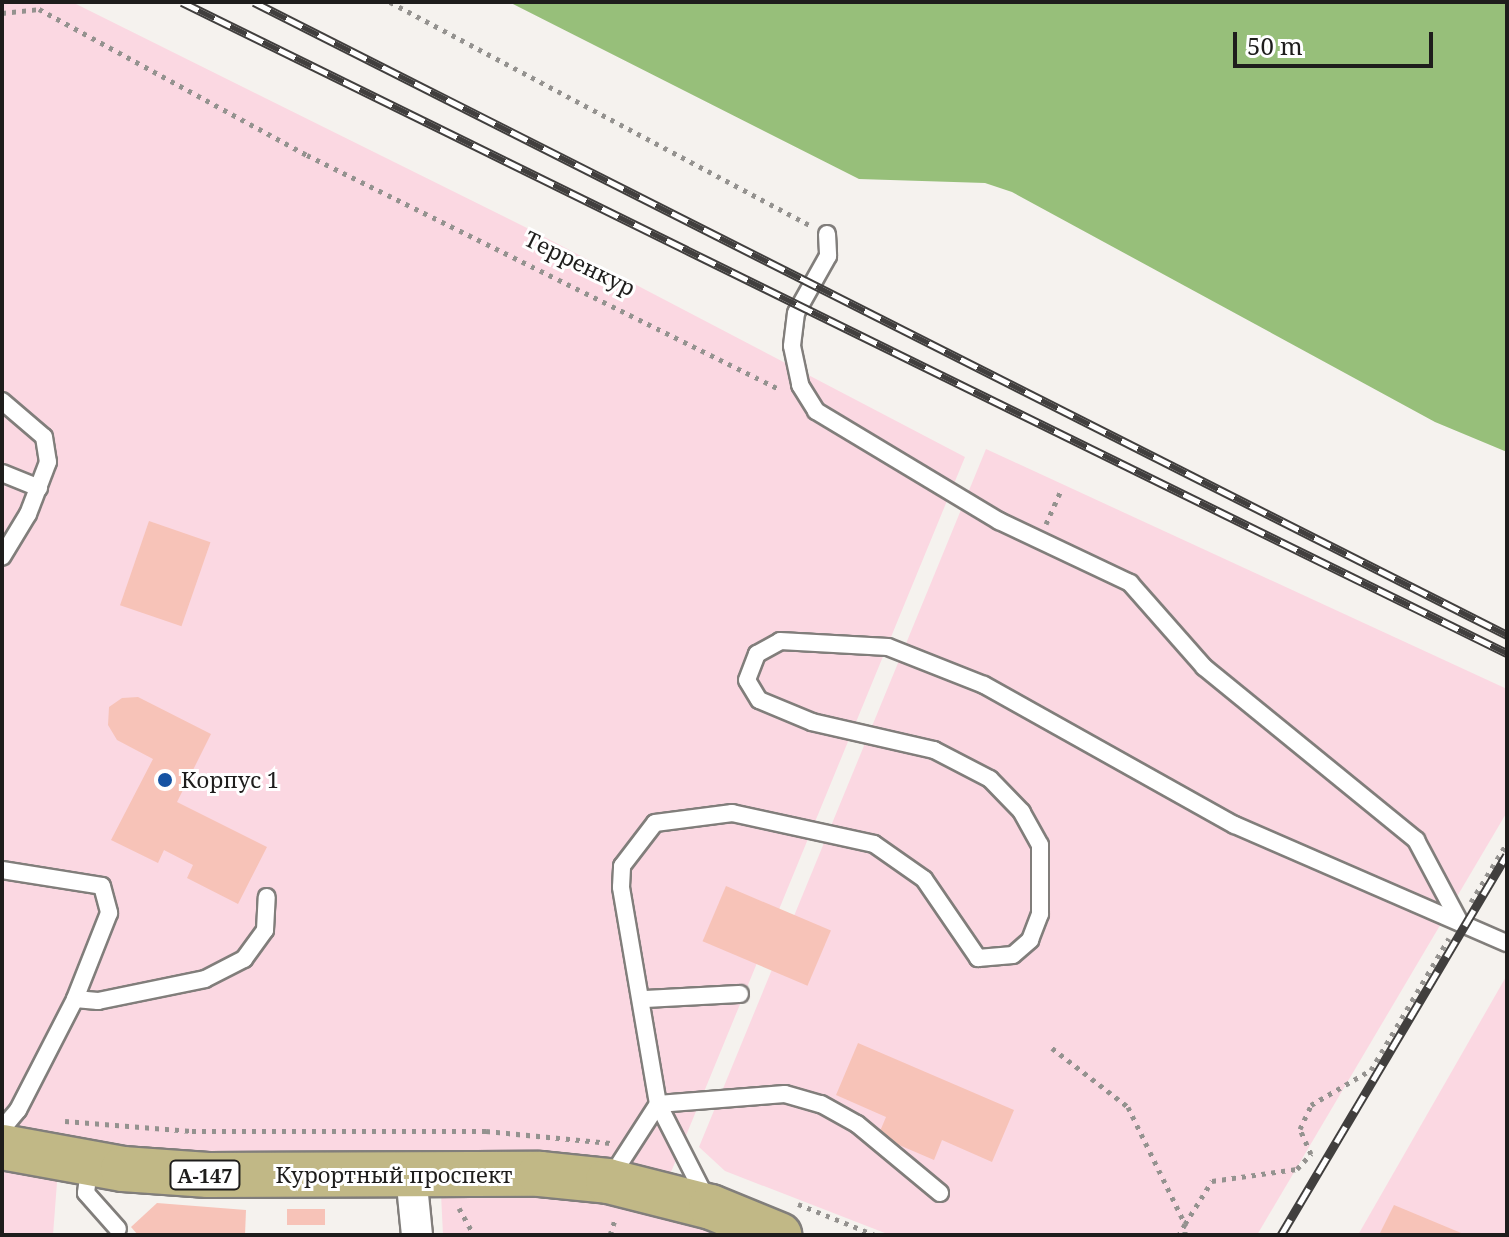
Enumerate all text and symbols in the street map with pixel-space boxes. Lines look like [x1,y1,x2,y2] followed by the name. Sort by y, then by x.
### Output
[1237,16,1437,66] scale bar
[1247,29,1303,62] text: 50 m
[520,225,640,301] street label: Терренкур
[181,767,279,793] place label: Корпус 1
[156,771,174,789] marker: Корпус 1
[169,1159,241,1191] road number: А-147
[276,1162,512,1188] street label: Курортный проспект

